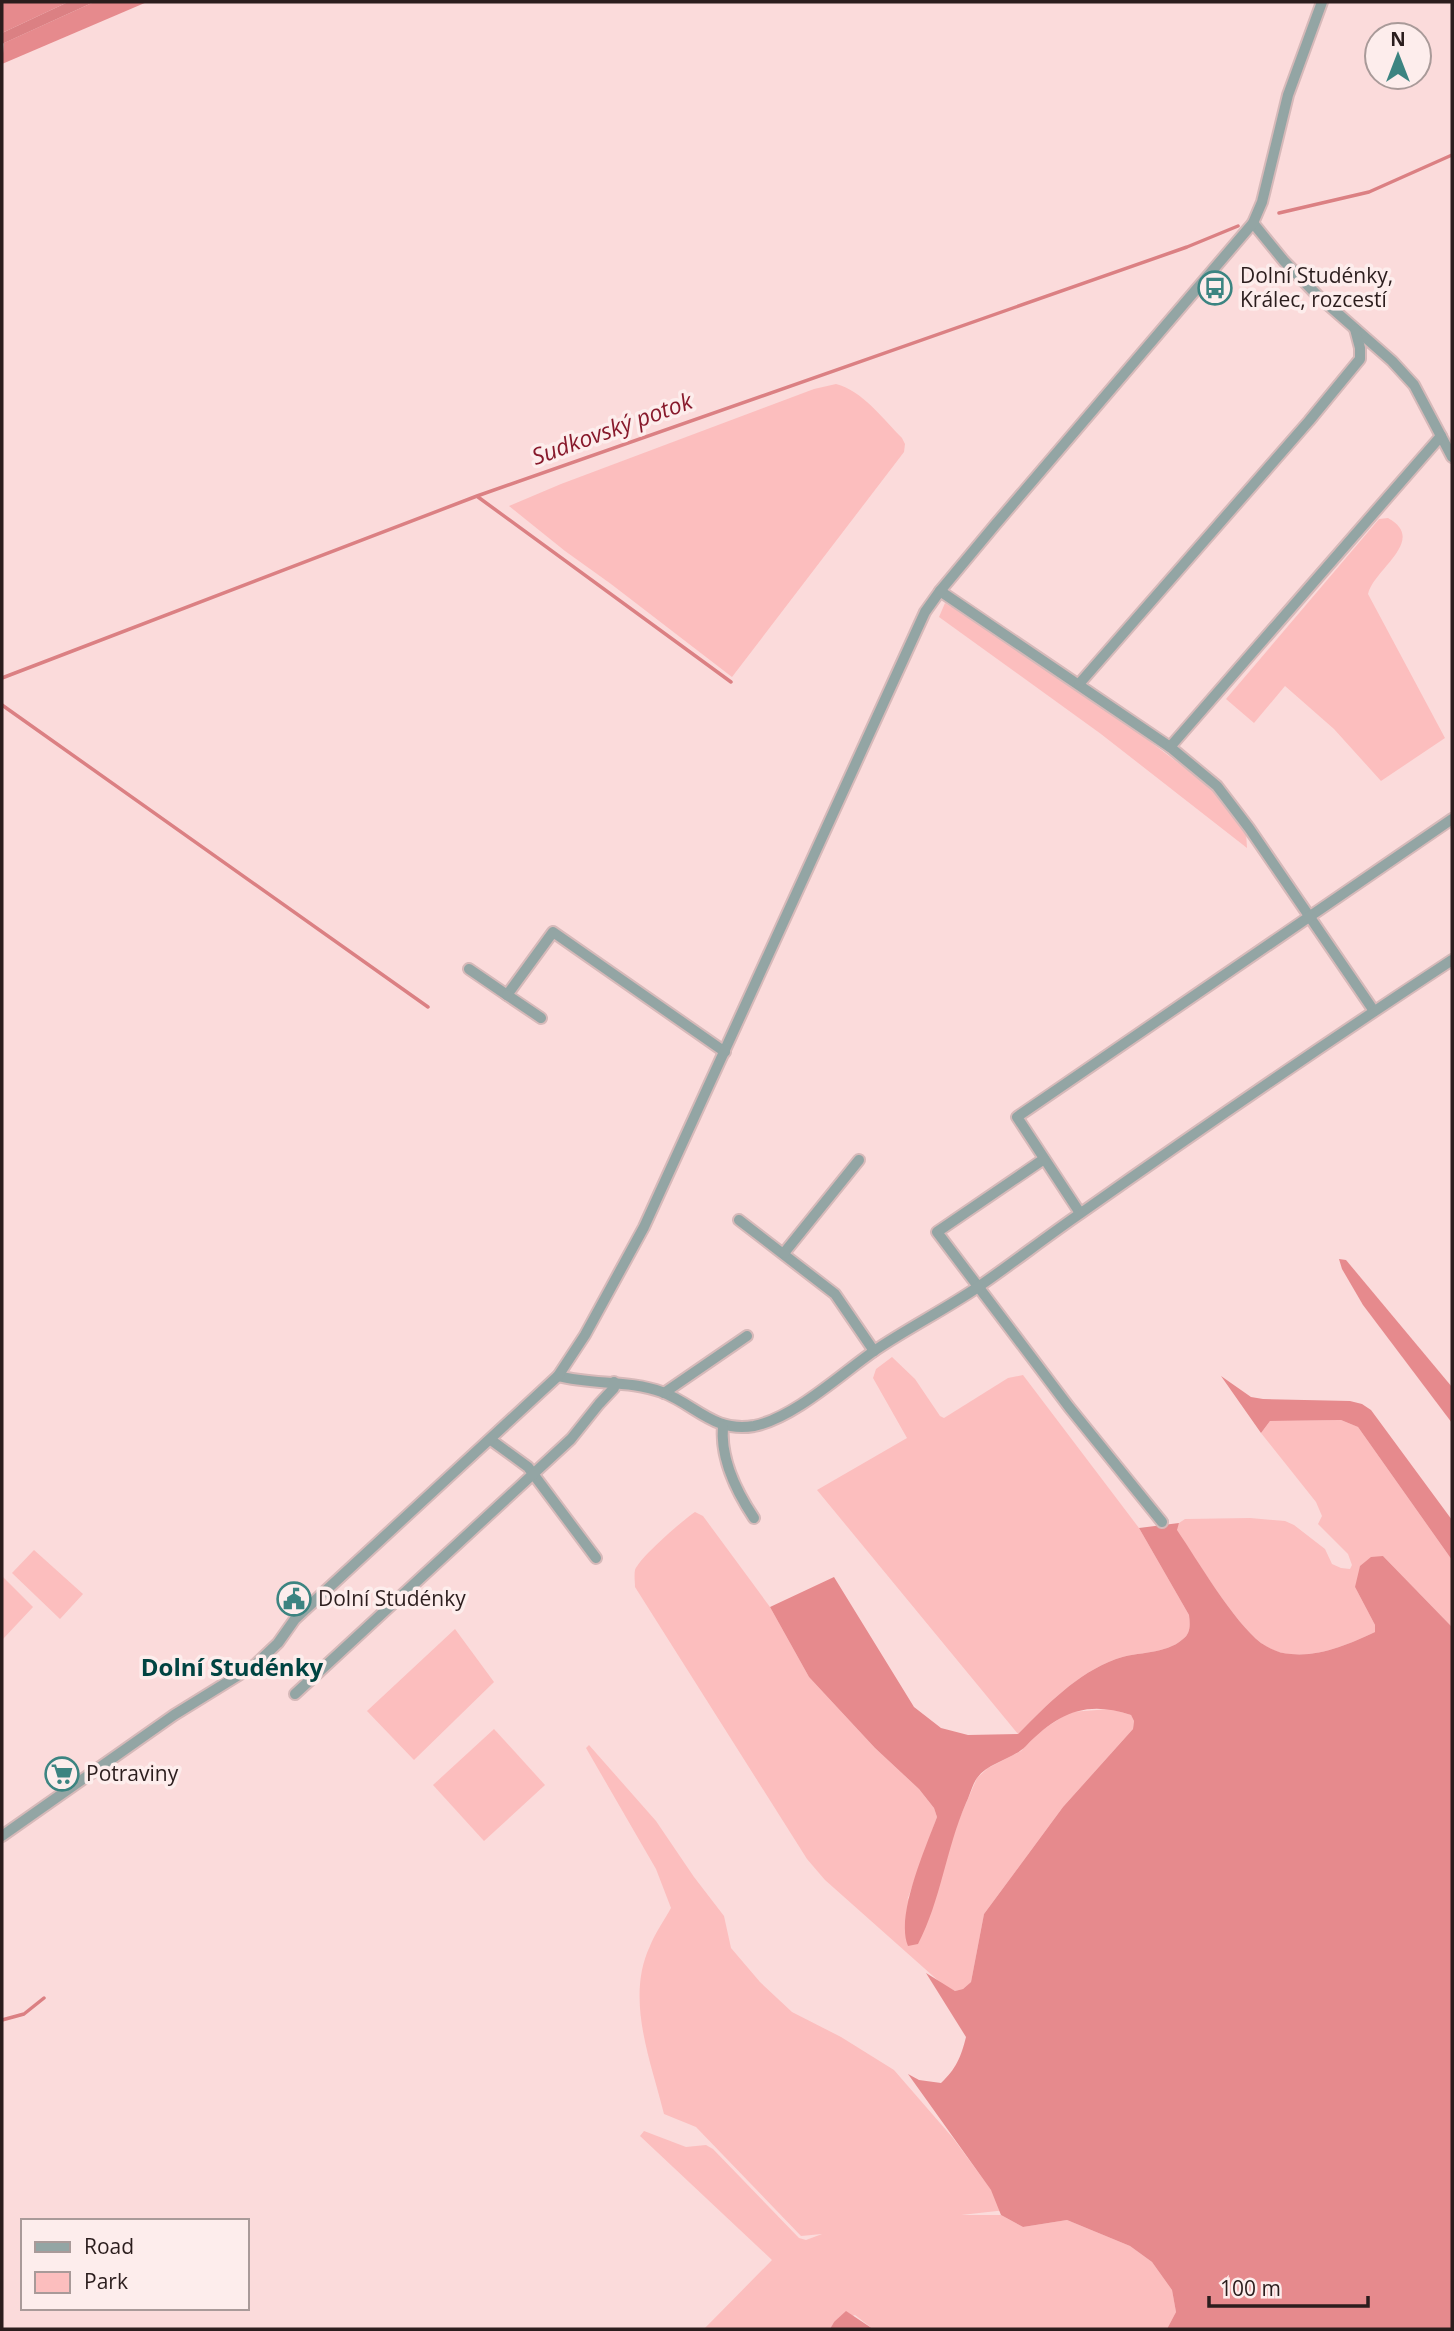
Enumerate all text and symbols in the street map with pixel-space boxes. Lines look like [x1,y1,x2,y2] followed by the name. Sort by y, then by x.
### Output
[1363,21,1433,91] north arrow
[1390,26,1406,52] text: N
[1240,261,1393,313] place label: Dolní Studénky, Králec, rozcestí
[1196,269,1234,307] bus stop icon: Dolní Studénky, Králec, rozcestí
[527,384,697,472] water label: Sudkovský potok
[275,1580,313,1618] public building icon: Dolní Studénky
[318,1584,466,1612] place label: Dolní Studénky
[141,1650,324,1683] district label: Dolní Studénky
[43,1755,81,1793] supermarket icon: Potraviny
[86,1759,179,1787] place label: Potraviny
[21,2219,248,2310] legend
[84,2232,134,2260] text: Road
[1209,2264,1368,2308] scale bar
[84,2267,128,2295] text: Park
[1220,2274,1281,2302] text: 100 m

